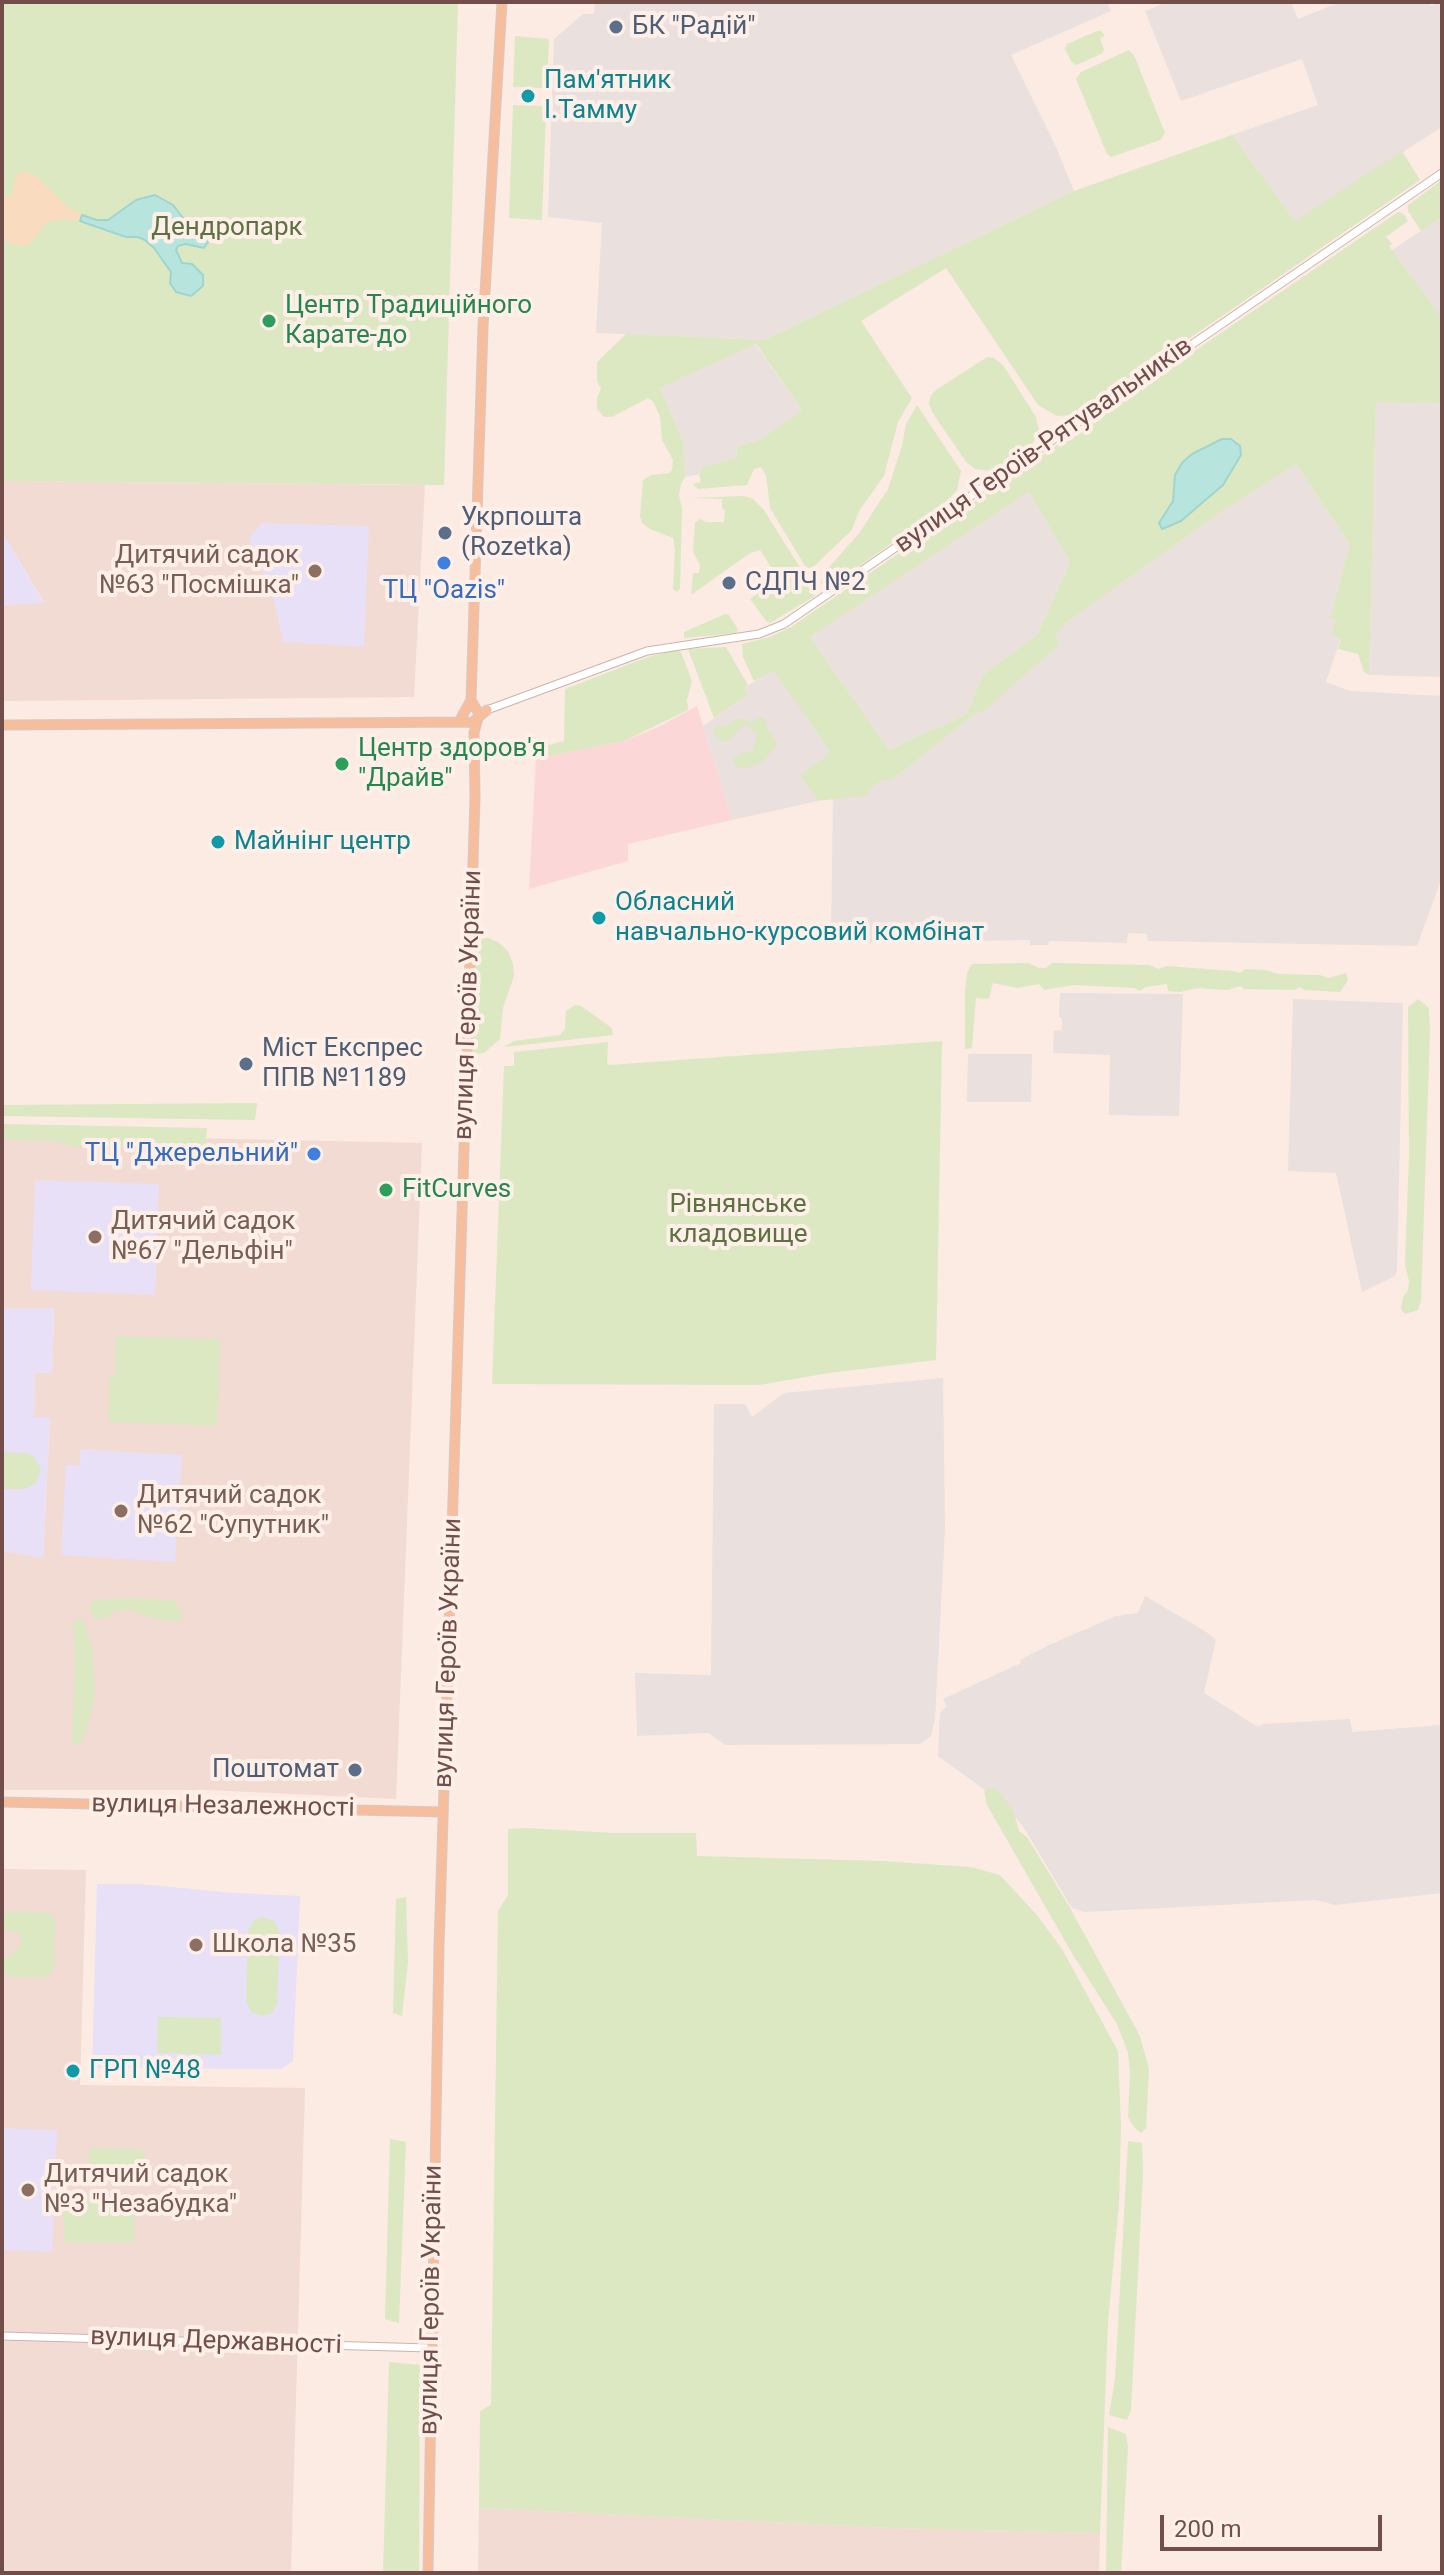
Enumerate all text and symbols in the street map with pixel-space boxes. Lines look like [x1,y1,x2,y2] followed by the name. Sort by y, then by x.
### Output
[632,11,756,43] place label: БК "Радій"
[607,18,625,36] marker: БК "Радій"
[544,65,671,126] place label: Пам'ятник І.Тамму
[519,87,537,105] marker: Пам'ятник І.Тамму
[151,212,303,244] park label: Дендропарк
[285,290,532,352] place label: Центр Традиційного Карате-до
[260,312,278,330] marker: Центр Традиційного Карате-до
[889,331,1199,561] street label: вулиця Героїв-Рятувальників
[461,502,582,564] place label: Укрпошта (Rozetka)
[436,524,454,542] marker: Укрпошта (Rozetka)
[99,540,299,602] place label: Дитячий садок №63 "Посмішка"
[435,554,453,572] marker: ТЦ "Oazis"
[306,562,324,580] marker: Дитячий садок №63 "Посмішка"
[745,567,866,599] place label: СДПЧ №2
[720,574,738,592] marker: СДПЧ №2
[383,575,505,607] place label: ТЦ "Oazis"
[358,733,546,794] place label: Центр здоров'я "Драйв"
[333,755,351,773] marker: Центр здоров'я "Драйв"
[234,826,411,858] place label: Майнінг центр
[209,833,227,851] marker: Майнінг центр
[449,869,489,1141] street label: вулиця Героїв України
[615,887,984,948] place label: Обласний навчально-курсовий комбінат
[590,909,608,927] marker: Обласний навчально-курсовий комбінат
[262,1033,423,1094] place label: Міст Експрес ППВ №1189
[237,1055,255,1073] marker: Міст Експрес ППВ №1189
[85,1138,298,1170] place label: ТЦ "Джерельний"
[305,1145,323,1163] marker: ТЦ "Джерельний"
[402,1174,511,1206] place label: FitCurves
[377,1181,395,1199] marker: FitCurves
[668,1189,808,1250] park label: Рівнянське кладовище
[111,1206,295,1268] place label: Дитячий садок №67 "Дельфін"
[86,1228,104,1246] marker: Дитячий садок №67 "Дельфін"
[137,1480,329,1542] place label: Дитячий садок №62 "Супутник"
[112,1502,130,1520] marker: Дитячий садок №62 "Супутник"
[429,1517,469,1789] street label: вулиця Героїв України
[212,1754,339,1786] place label: Поштомат
[346,1761,364,1779] marker: Поштомат
[91,1789,355,1825] street label: вулиця Незалежності
[212,1929,356,1961] place label: Школа №35
[187,1936,205,1954] marker: Школа №35
[89,2055,201,2087] place label: ГРП №48
[64,2062,82,2080] marker: ГРП №48
[44,2159,237,2220] place label: Дитячий садок №3 "Незабудка"
[414,2165,450,2435] street label: вулиця Героїв України
[19,2181,37,2199] marker: Дитячий садок №3 "Незабудка"
[90,2322,342,2362] street label: вулиця Державності
[1164,2499,1386,2549] scale bar
[1174,2515,1241,2543] text: 200 m

